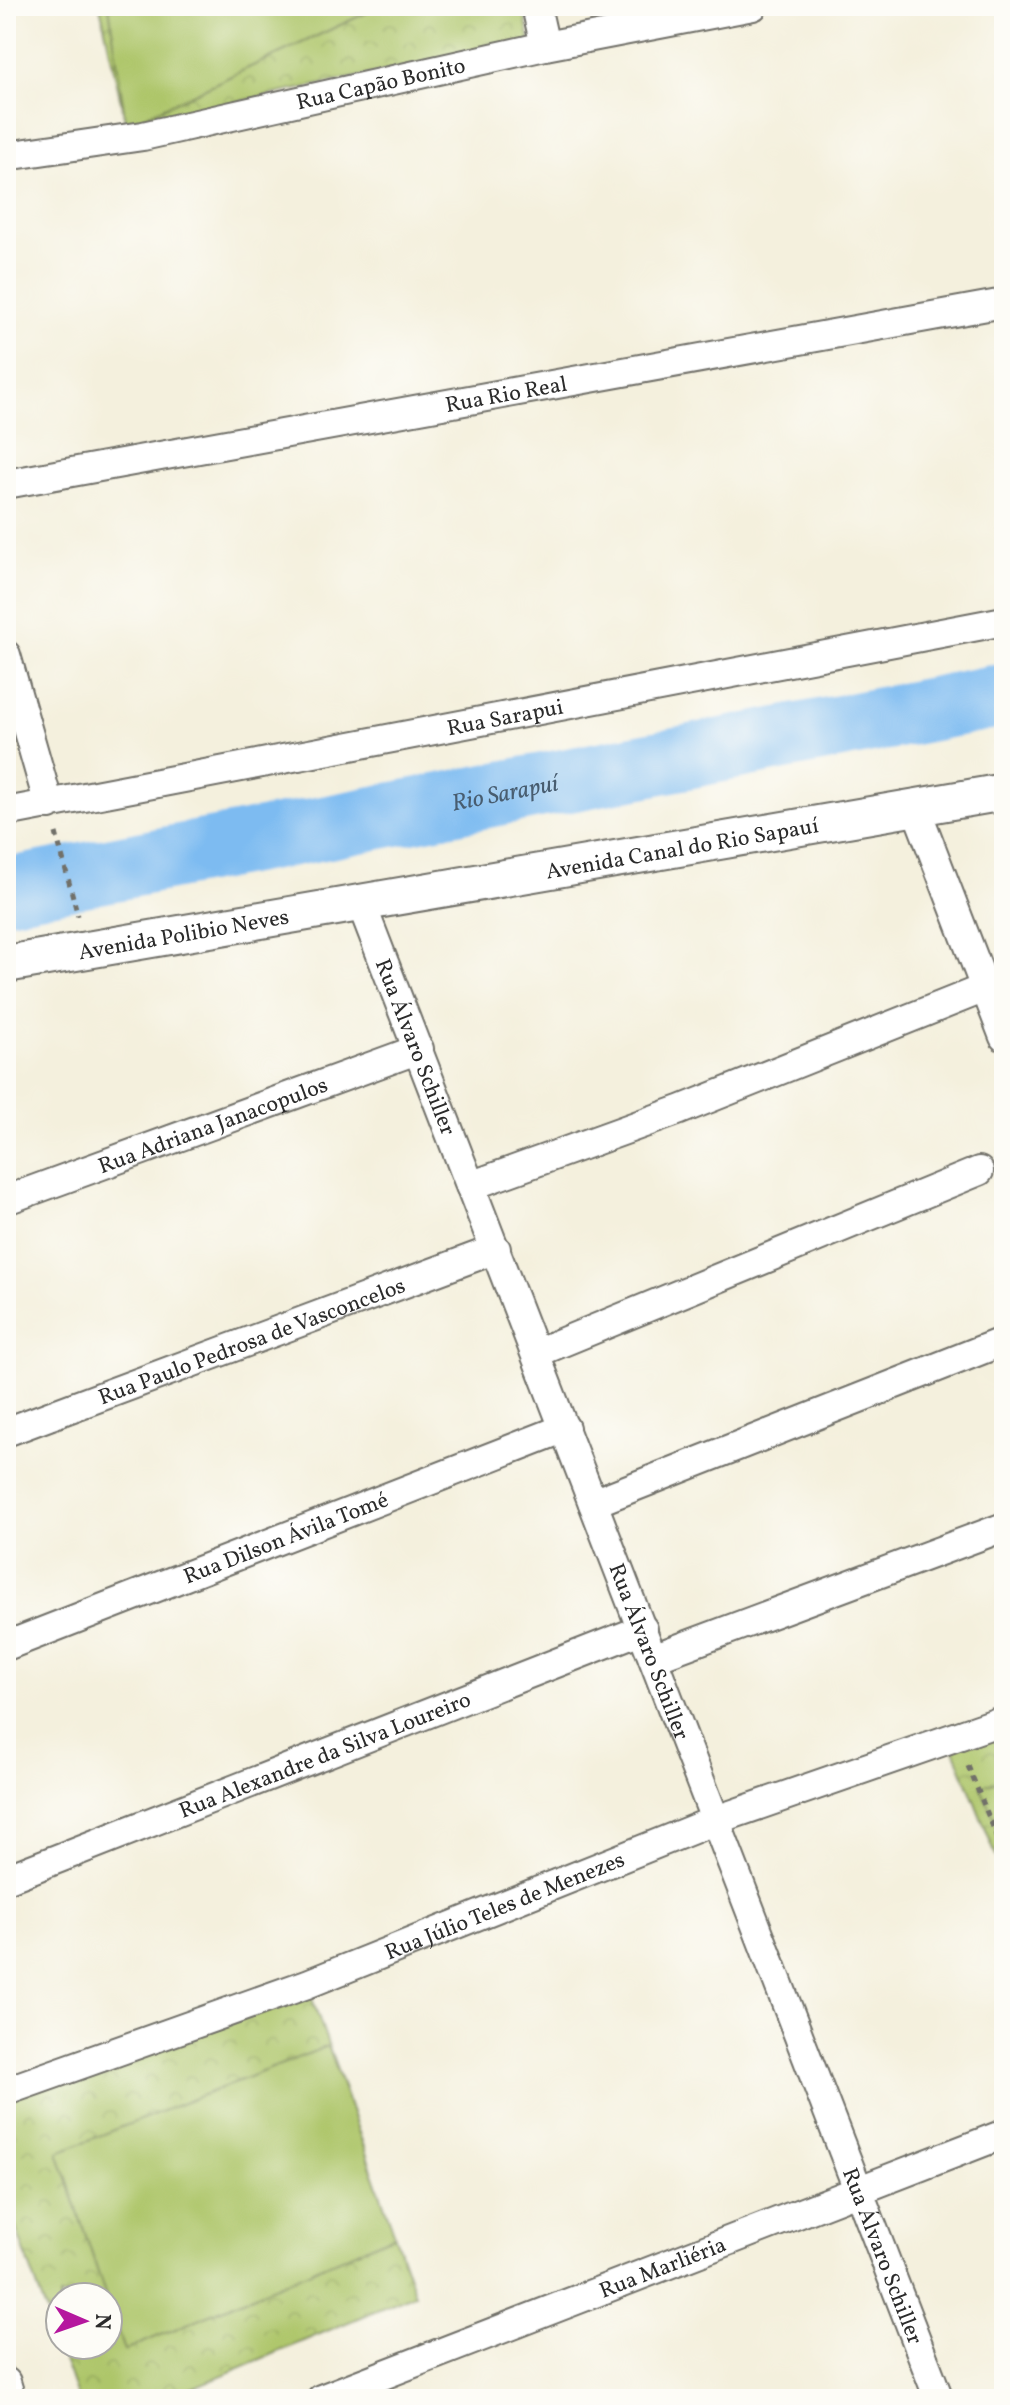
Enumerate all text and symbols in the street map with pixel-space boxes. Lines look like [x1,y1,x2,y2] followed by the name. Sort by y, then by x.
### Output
[294,51,469,119] street label: Rua Capão Bonito
[443,370,570,422] street label: Rua Rio Real
[445,693,566,745] street label: Rua Sarapui
[449,767,563,822] water label: Rio Sarapuí
[544,811,822,889] street label: Avenida Canal do Rio Sapauí
[76,903,292,969] street label: Avenida Polibio Neves
[366,955,462,1140] street label: Rua Álvaro Schiller
[94,1071,333,1183] street label: Rua Adriana Janacopulos
[94,1271,410,1414] street label: Rua Paulo Pedrosa de Vasconcelos
[179,1485,393,1593] street label: Rua Dilson Ávila Tomé
[600,1559,696,1745] street label: Rua Álvaro Schiller
[175,1685,476,1828] street label: Rua Alexandre da Silva Loureiro
[381,1845,630,1969] street label: Rua Júlio Teles de Menezes
[833,2164,929,2349] street label: Rua Álvaro Schiller
[595,2230,731,2308] street label: Rua Marliéria
[44,2281,124,2361] north arrow
[86,2313,117,2330] text: N

